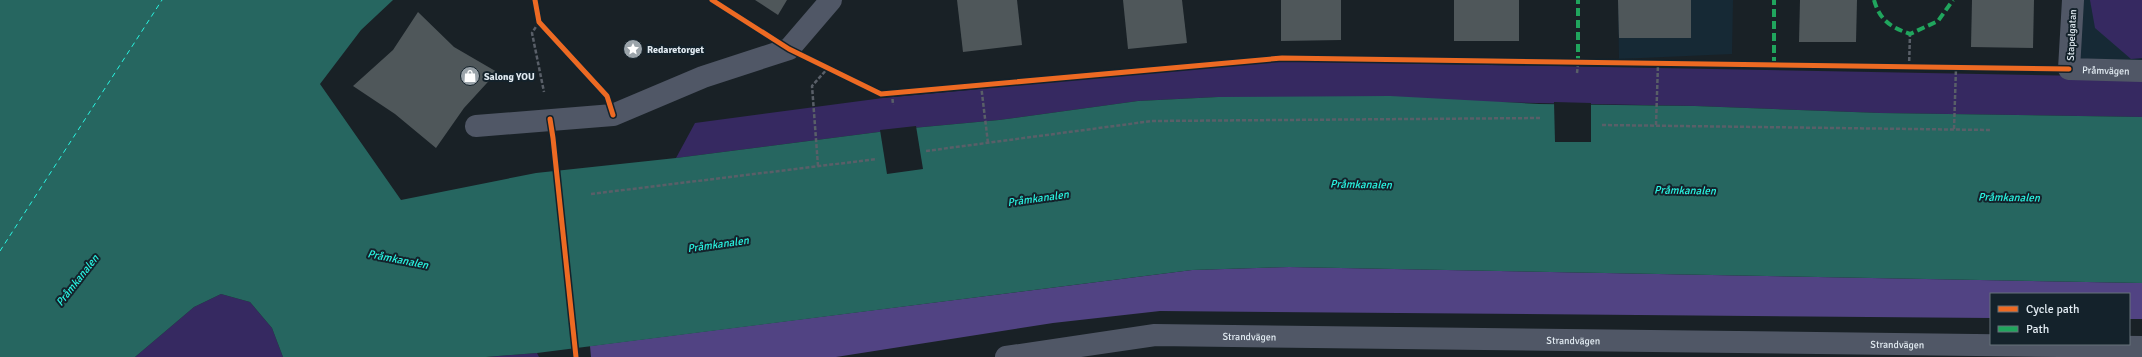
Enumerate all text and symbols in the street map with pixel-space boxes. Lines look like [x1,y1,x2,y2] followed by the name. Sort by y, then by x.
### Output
[2065,9,2079,61] street label: Stapelgatan
[622,38,644,60] place icon: Redaretorget
[647,44,704,56] place label: Redaretorget
[2082,64,2130,78] street label: Pråmvägen
[459,65,481,87] shop icon: Salong YOU
[484,71,535,83] place label: Salong YOU
[1330,177,1393,192] water label: Pråmkanalen
[1654,183,1717,198] water label: Pråmkanalen
[1007,188,1070,209] water label: Pråmkanalen
[1978,190,2041,205] water label: Pråmkanalen
[687,234,750,255] water label: Pråmkanalen
[366,247,430,272] water label: Pråmkanalen
[53,251,102,309] water label: Pråmkanalen
[1990,293,2130,345] legend
[2026,302,2079,317] text: Cycle path
[2026,322,2049,337] text: Path
[1222,331,1276,343] street label: Strandvägen
[1546,335,1600,347] street label: Strandvägen
[1870,339,1924,351] street label: Strandvägen

